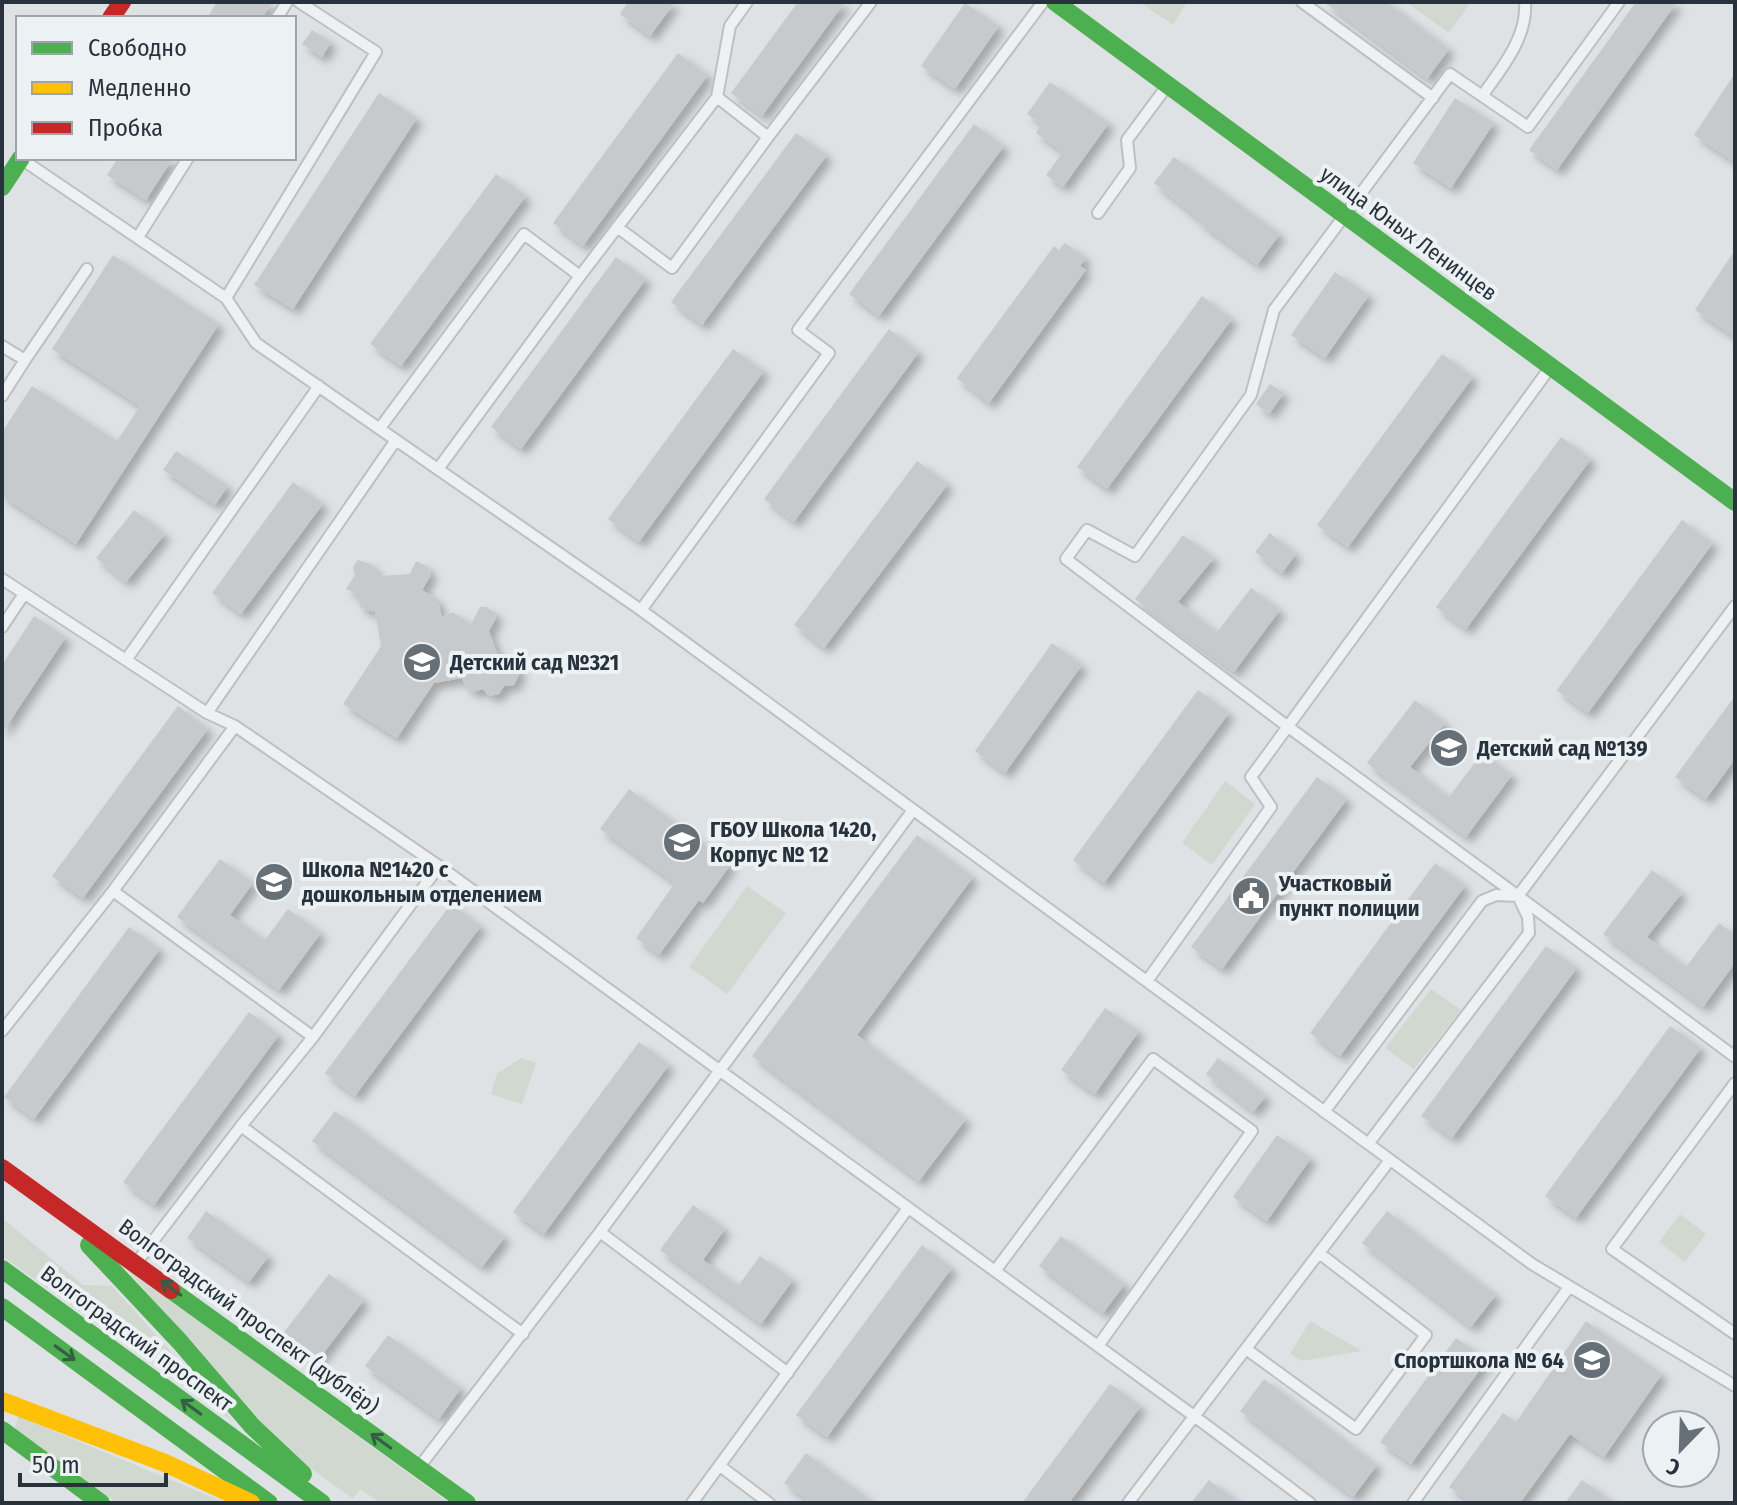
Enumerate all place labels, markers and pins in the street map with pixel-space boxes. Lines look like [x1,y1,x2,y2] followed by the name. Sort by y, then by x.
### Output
[401,641,443,683] school or university icon: Детский сад №321
[449,649,619,676] place label: Детский сад №321
[1428,727,1470,769] school or university icon: Детский сад №139
[1476,735,1648,762] place label: Детский сад №139
[710,816,877,868] place label: ГБОУ Школа 1420, Корпус № 12
[661,821,703,863] school or university icon: ГБОУ Школа 1420, Корпус № 12
[301,856,542,908] place label: Школа №1420 с дошкольным отделением
[253,861,295,903] school or university icon: Школа №1420 с дошкольным отделением
[1278,870,1420,922] place label: Участковый пункт полиции
[1230,875,1272,917] public building icon: Участковый пункт полиции
[1571,1339,1613,1381] school or university icon: Спортшкола № 64
[1394,1347,1564,1374] place label: Спортшкола № 64

